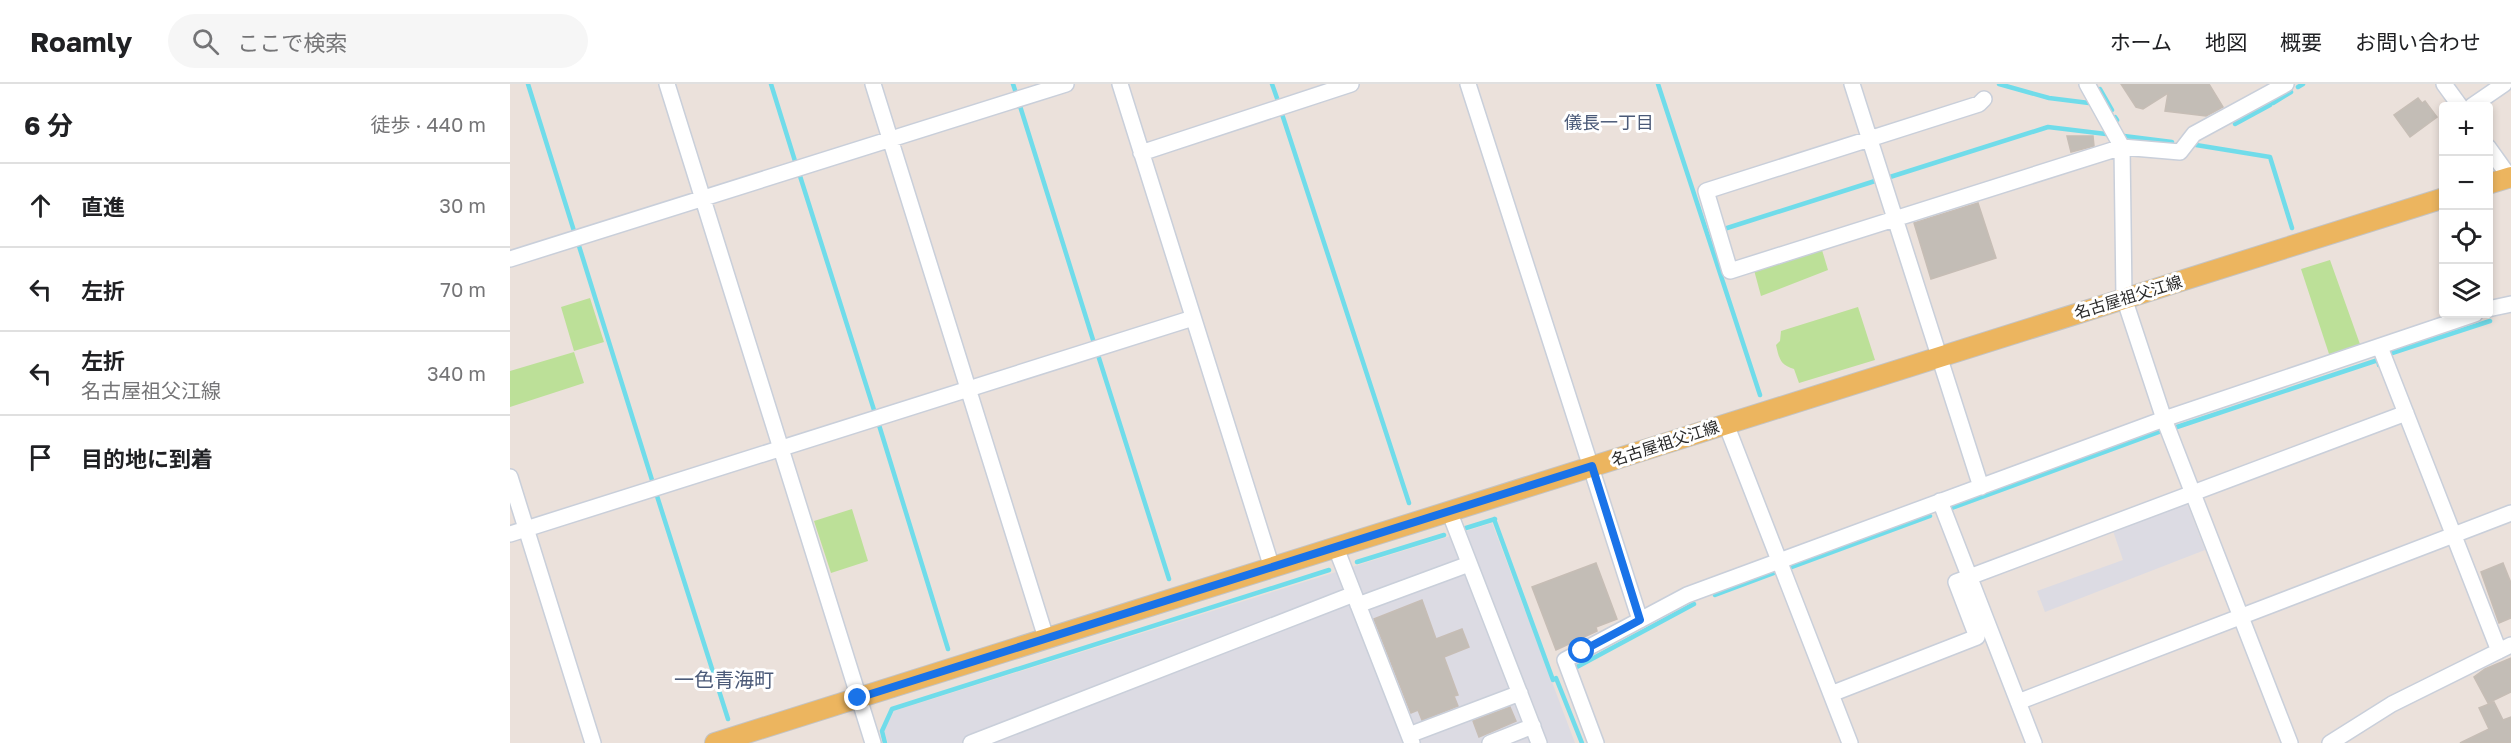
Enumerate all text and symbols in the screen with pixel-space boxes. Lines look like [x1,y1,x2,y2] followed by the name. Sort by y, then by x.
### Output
[168,14,588,68] search box
[30,25,132,58] text: Roamly
[189,25,222,58] icon: search
[237,29,347,56] text: ここで検索
[2110,29,2172,55] text: ホーム
[2205,29,2247,55] text: 地図
[2280,29,2322,55] text: 概要
[2355,29,2481,55] text: お問い合わせ
[2439,102,2493,318] map controls
[2439,102,2493,156] button: +
[24,110,73,141] text: 6 分
[1564,111,1654,133] district label: 儀長一丁目
[371,112,486,136] text: 徒歩 · 440 m
[2439,156,2493,210] button: −
[24,189,57,222] icon: ahead
[81,193,125,220] text: 直進
[439,193,486,217] text: 30 m
[2439,210,2493,264] button: locate
[2439,264,2493,318] button: layers
[2072,271,2184,323] street label: 名古屋祖父江線
[24,273,57,306] icon: left
[81,277,125,304] text: 左折
[440,277,486,301] text: 70 m
[81,347,125,374] text: 左折
[24,357,57,390] icon: left
[427,361,486,385] text: 340 m
[81,378,221,402] text: 名古屋祖父江線
[1609,416,1721,470] street label: 名古屋祖父江線
[24,441,57,474] icon: arrive
[81,445,213,472] text: 目的地に到着
[1568,637,1594,663] route start
[674,667,774,691] district label: 一色青海町
[844,684,870,710] route end

